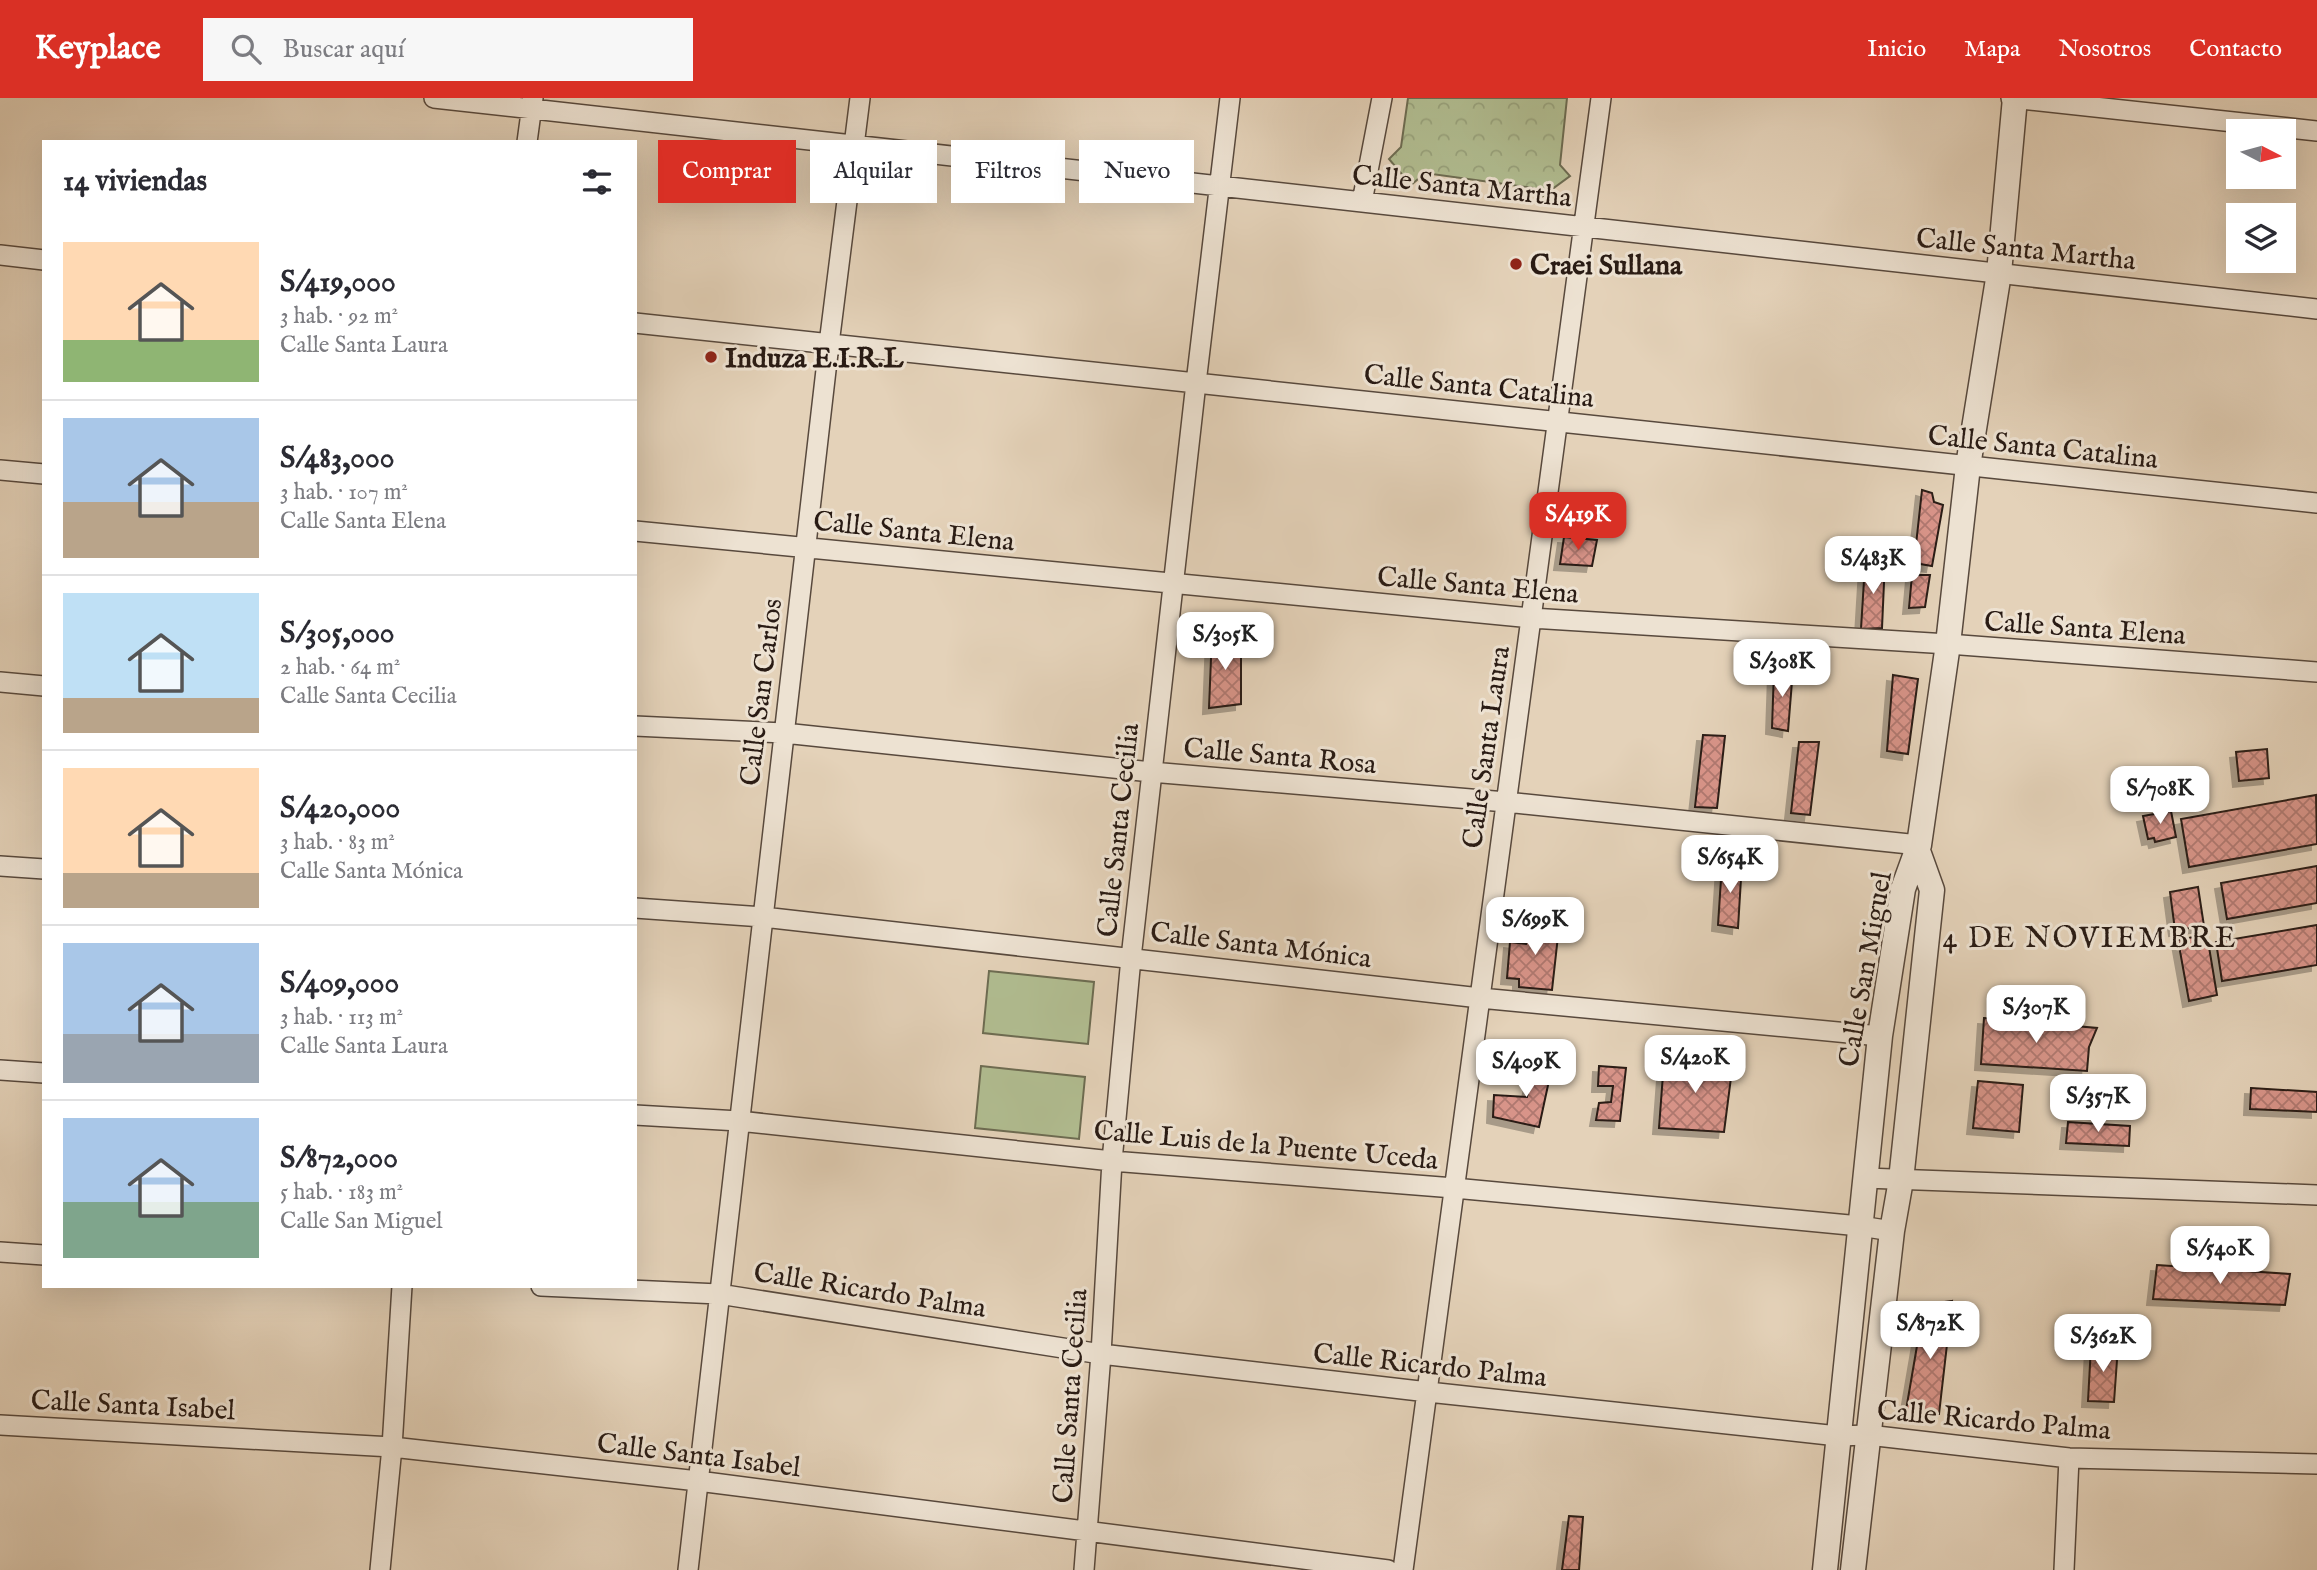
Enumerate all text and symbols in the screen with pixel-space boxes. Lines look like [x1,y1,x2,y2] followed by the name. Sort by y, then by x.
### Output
[203,18,693,81] search box
[35,28,161,70] text: Keyplace
[227,30,265,68] icon: search
[283,33,405,66] text: Buscar aquí
[1867,34,1926,65] text: Inicio
[1964,34,2020,65] text: Mapa
[2058,34,2151,65] text: Nosotros
[2189,34,2282,65] text: Contacto
[2226,119,2296,189] north arrow
[2226,119,2296,273] map controls
[658,140,796,203] chip: Comprar
[810,140,937,203] chip: Alquilar
[951,140,1065,203] chip: Filtros
[1079,140,1194,203] chip: Nuevo
[1350,159,1574,217] street label: Calle Santa Martha
[63,163,207,201] text: 14 viviendas
[578,163,616,201] icon: filters
[2226,203,2296,273] button: layers
[1914,222,2138,280] street label: Calle Santa Martha
[1530,249,1683,284] place label: Craei Sullana
[1508,256,1524,272] marker: Craei Sullana
[280,264,396,302] text: S/419,000
[119,270,203,354] icon: home
[280,302,398,331] text: 3 hab. · 92 m²
[280,331,448,360] text: Calle Santa Laura
[725,342,905,377] place label: Induza E.I.R.L
[703,349,719,365] marker: Induza E.I.R.L
[1362,358,1597,417] street label: Calle Santa Catalina
[1926,419,2161,478] street label: Calle Santa Catalina
[280,440,394,478] text: S/483,000
[119,446,203,530] icon: home
[280,478,408,507] text: 3 hab. · 107 m²
[1521,492,1635,552] pin: S/419K
[1545,500,1611,529] text: S/419K
[811,505,1017,561] street label: Calle Santa Elena
[280,507,446,536] text: Calle Santa Elena
[1816,536,1930,596] pin: S/483K
[1841,544,1905,573] text: S/483K
[1376,560,1581,613] street label: Calle Santa Elena
[734,597,791,788] street label: Calle San Carlos
[1983,605,2188,654] street label: Calle Santa Elena
[1168,612,1282,672] pin: S/305K
[280,615,395,653] text: S/305,000
[1193,620,1257,649] text: S/305K
[119,621,203,705] icon: home
[1725,640,1839,699] pin: S/308K
[1456,643,1519,851] street label: Calle Santa Laura
[1749,647,1815,676] text: S/308K
[280,653,401,682] text: 2 hab. · 64 m²
[280,682,457,711] text: Calle Santa Cecilia
[1091,721,1148,939] street label: Calle Santa Cecilia
[1182,732,1379,783] street label: Calle Santa Rosa
[2103,766,2217,826] pin: S/708K
[2126,774,2194,803] text: S/708K
[280,790,400,828] text: S/420,000
[119,796,203,880] icon: home
[280,828,395,857] text: 3 hab. · 83 m²
[1673,836,1787,895] pin: S/654K
[1697,843,1763,872] text: S/654K
[280,857,463,886] text: Calle Santa Mónica
[1832,869,1901,1070] street label: Calle San Miguel
[1478,898,1592,957] pin: S/699K
[1502,905,1568,934] text: S/699K
[1148,916,1374,978] street label: Calle Santa Mónica
[1942,920,2238,958] district label: 4 DE NOVIEMBRE
[280,965,399,1003] text: S/409,000
[119,971,203,1055] icon: home
[1979,986,2093,1045] pin: S/307K
[2003,993,2069,1022] text: S/307K
[280,1003,403,1032] text: 3 hab. · 113 m²
[280,1032,448,1061] text: Calle Santa Laura
[1638,1035,1752,1095] pin: S/420K
[1469,1040,1583,1099] pin: S/409K
[1661,1043,1729,1072] text: S/420K
[1492,1047,1560,1076] text: S/409K
[2041,1074,2155,1134] pin: S/357K
[2066,1082,2130,1111] text: S/357K
[1092,1114,1440,1179] street label: Calle Luis de la Puente Uceda
[280,1140,398,1178] text: S/872,000
[119,1146,203,1230] icon: home
[280,1178,403,1207] text: 5 hab. · 183 m²
[280,1207,443,1236] text: Calle San Miguel
[2163,1226,2277,1286] pin: S/540K
[2186,1234,2254,1263] text: S/540K
[751,1256,989,1327] street label: Calle Ricardo Palma
[1047,1287,1097,1505] street label: Calle Santa Cecilia
[1873,1302,1987,1361] pin: S/872K
[1896,1309,1964,1338] text: S/872K
[2046,1314,2160,1374] pin: S/362K
[2070,1322,2136,1351] text: S/362K
[1311,1337,1549,1396] street label: Calle Ricardo Palma
[30,1384,236,1429] street label: Calle Santa Isabel
[1875,1394,2113,1449] street label: Calle Ricardo Palma
[595,1427,803,1486] street label: Calle Santa Isabel

